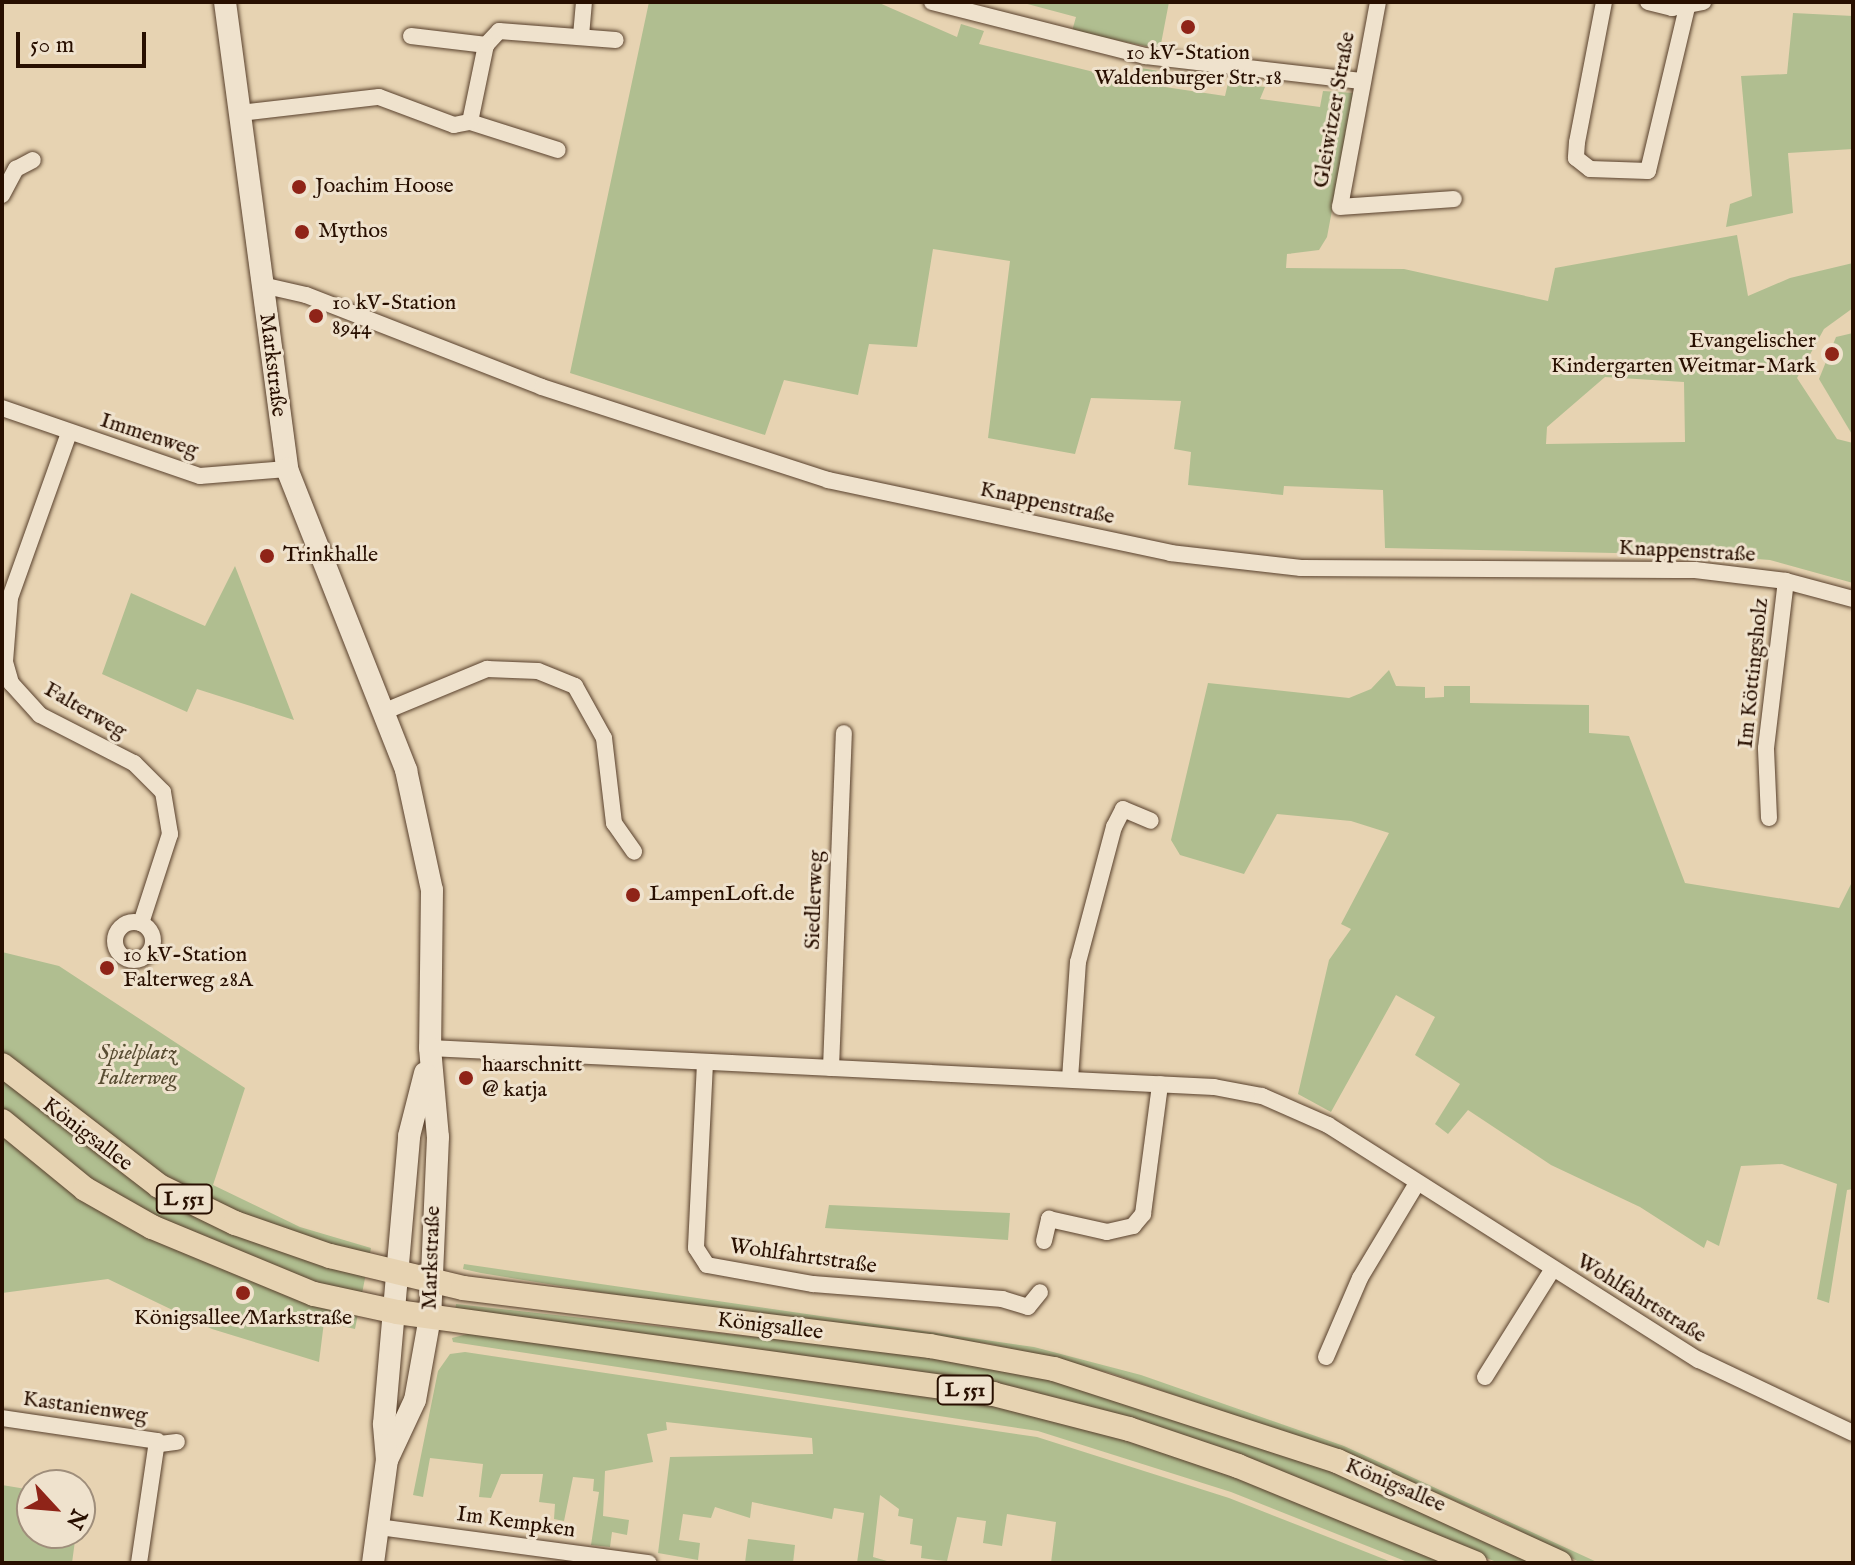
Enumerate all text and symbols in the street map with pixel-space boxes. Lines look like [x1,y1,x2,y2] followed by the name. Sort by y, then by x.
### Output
[20,16,150,66] scale bar
[1179,18,1197,36] marker: 10 kV-Station Waldenburger Str. 18
[30,30,74,61] text: 50 m
[1308,30,1362,190] street label: Gleiwitzer Straße
[1094,40,1282,92] place label: 10 kV-Station Waldenburger Str. 18
[315,174,454,200] place label: Joachim Hoose
[290,178,308,196] marker: Joachim Hoose
[318,219,388,245] place label: Mythos
[293,223,311,241] marker: Mythos
[332,290,456,342] place label: 10 kV-Station 8944
[307,307,325,325] marker: 10 kV-Station 8944
[253,312,291,418] street label: Markstraße
[1551,328,1816,380] place label: Evangelischer Kindergarten Weitmar-Mark
[1823,345,1841,363] marker: Evangelischer Kindergarten Weitmar-Mark
[97,408,201,464] street label: Immenweg
[977,477,1117,531] street label: Knappenstraße
[1618,535,1756,569] street label: Knappenstraße
[283,543,378,569] place label: Trinkhalle
[258,547,276,565] marker: Trinkhalle
[1733,597,1775,749] street label: Im Köttingsholz
[39,677,131,745] street label: Falterweg
[800,850,830,950] street label: Siedlerweg
[649,882,795,908] place label: LampenLoft.de
[624,886,642,904] marker: LampenLoft.de
[123,942,253,994] place label: 10 kV-Station Falterweg 28A
[98,959,116,977] marker: 10 kV-Station Falterweg 28A
[97,1040,177,1092] park label: Spielplatz Falterweg
[482,1052,582,1104] place label: haarschnitt @ katja
[457,1069,475,1087] marker: haarschnitt @ katja
[37,1092,137,1178] street label: Königsallee
[154,1183,214,1215] road number: L 551
[417,1205,447,1311] street label: Markstraße
[728,1234,878,1280] street label: Wohlfahrtstraße
[1571,1248,1711,1350] street label: Wohlfahrtstraße
[234,1284,252,1302] marker: Königsallee/Markstraße
[134,1306,352,1332] place label: Königsallee/Markstraße
[716,1307,824,1347] street label: Königsallee
[935,1374,995,1406] road number: L 551
[21,1386,149,1430] street label: Kastanienweg
[1341,1453,1449,1519] street label: Königsallee
[16,1469,96,1549] north arrow
[455,1502,577,1544] street label: Im Kempken
[59,1504,93,1533] text: N

